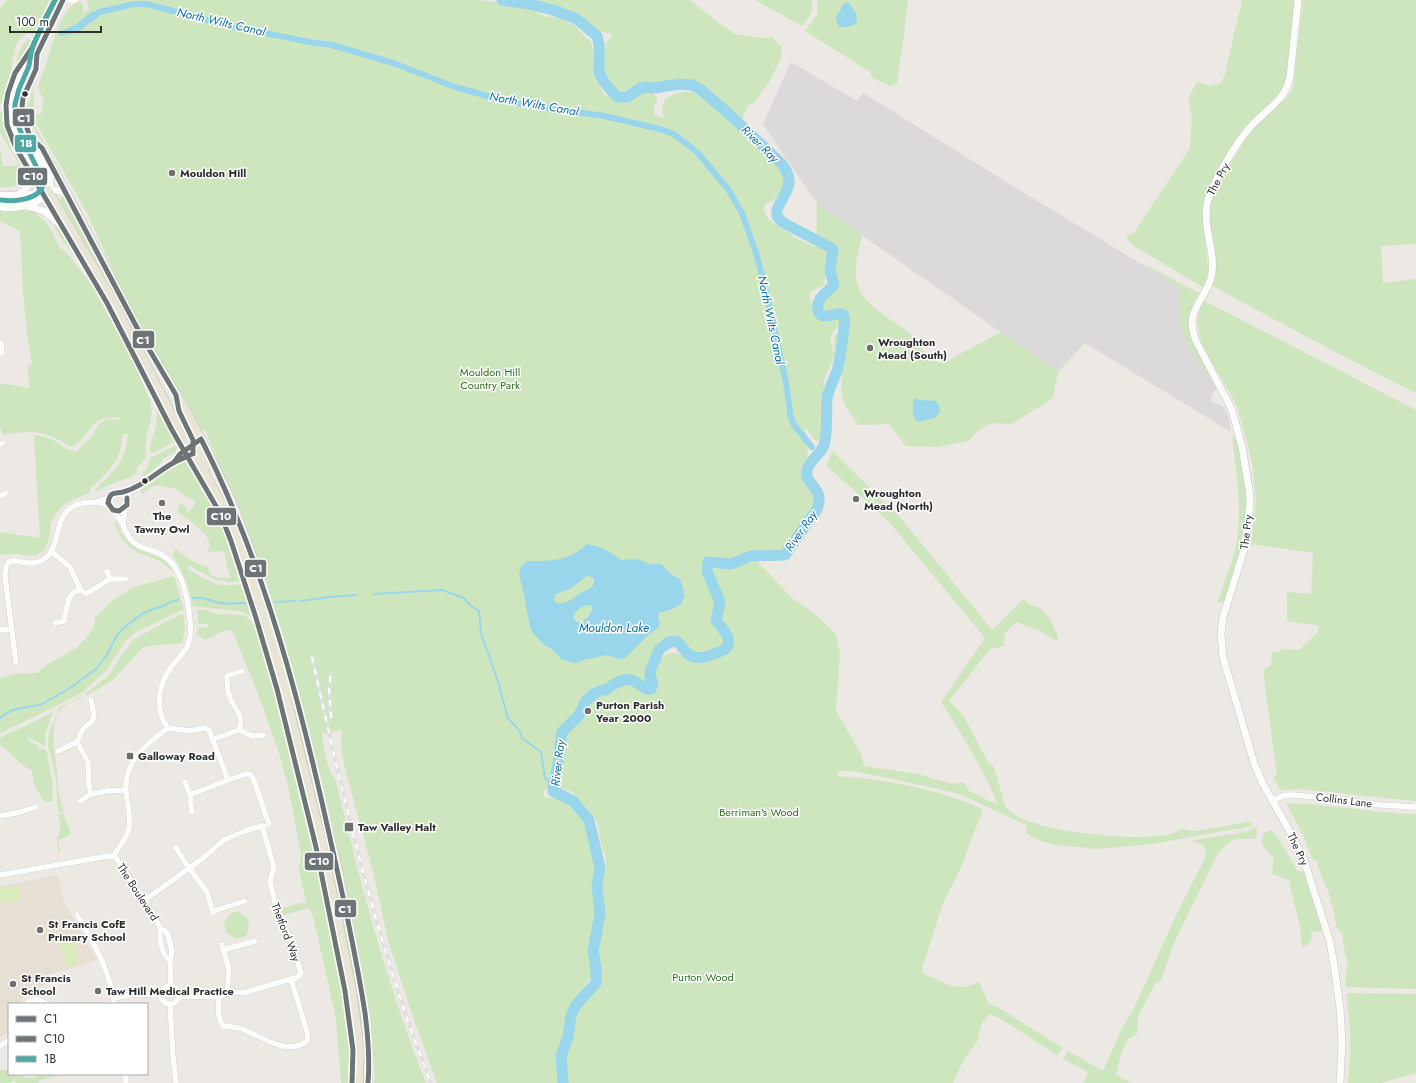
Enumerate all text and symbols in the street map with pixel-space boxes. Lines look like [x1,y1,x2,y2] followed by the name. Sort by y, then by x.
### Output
[175,3,268,41] water label: North Wilts Canal
[10,8,101,34] scale bar
[16,13,49,31] text: 100 m
[488,87,581,121] water label: North Wilts Canal
[20,89,30,99] unlabelled marker
[12,108,35,127] line badge: C1
[17,110,31,126] text: C1
[737,121,783,167] water label: River Ray
[14,134,37,153] line badge: 1B
[20,135,32,151] text: 1B
[1203,160,1233,198] street label: The Pry
[180,165,246,181] place label: Mouldon Hill
[17,167,48,186] line badge: C10
[23,168,43,184] text: C10
[167,168,177,178] marker: Mouldon Hill
[753,274,789,367] water label: North Wilts Canal
[132,330,155,349] line badge: C1
[136,332,150,348] text: C1
[878,334,947,363] place label: Wroughton Mead (South)
[865,343,875,353] marker: Wroughton Mead (South)
[460,364,520,393] park label: Mouldon Hill Country Park
[140,476,150,486] unlabelled marker
[864,485,933,514] place label: Wroughton Mead (North)
[851,494,861,504] marker: Wroughton Mead (North)
[157,498,167,508] marker: The Tawny Owl
[780,506,822,555] water label: River Ray
[206,507,237,526] line badge: C10
[134,508,190,537] place label: The Tawny Owl
[211,508,231,524] text: C10
[1236,514,1256,550] street label: The Pry
[244,559,267,578] line badge: C1
[249,560,263,576] text: C1
[579,619,649,637] water label: Mouldon Lake
[595,697,664,726] place label: Purton Parish Year 2000
[583,706,593,716] marker: Purton Parish Year 2000
[546,738,570,787] water label: River Ray
[138,748,215,764] place label: Galloway Road
[125,751,135,761] marker: Galloway Road
[1315,789,1373,811] street label: Collins Lane
[719,804,799,820] park label: Berriman's Wood
[358,819,436,835] place label: Taw Valley Halt
[343,821,355,833] marker: Taw Valley Halt
[1283,830,1313,868] street label: The Pry
[304,852,334,871] line badge: C10
[309,853,329,869] text: C10
[113,860,163,924] street label: The Boulevard
[334,899,357,918] line badge: C1
[268,900,305,964] street label: Thetford Way
[338,901,352,917] text: C1
[48,916,126,945] place label: St Francis CofE Primary School
[35,925,45,935] marker: St Francis CofE Primary School
[672,969,734,985] park label: Purton Wood
[21,970,71,999] place label: St Francis School
[8,979,18,989] marker: St Francis School
[106,983,234,999] place label: Taw Hill Medical Practice
[93,986,103,996] marker: Taw Hill Medical Practice
[8,1003,148,1075] legend
[44,1010,58,1028] text: C1
[44,1030,65,1048] text: C10
[44,1050,56,1068] text: 1B

